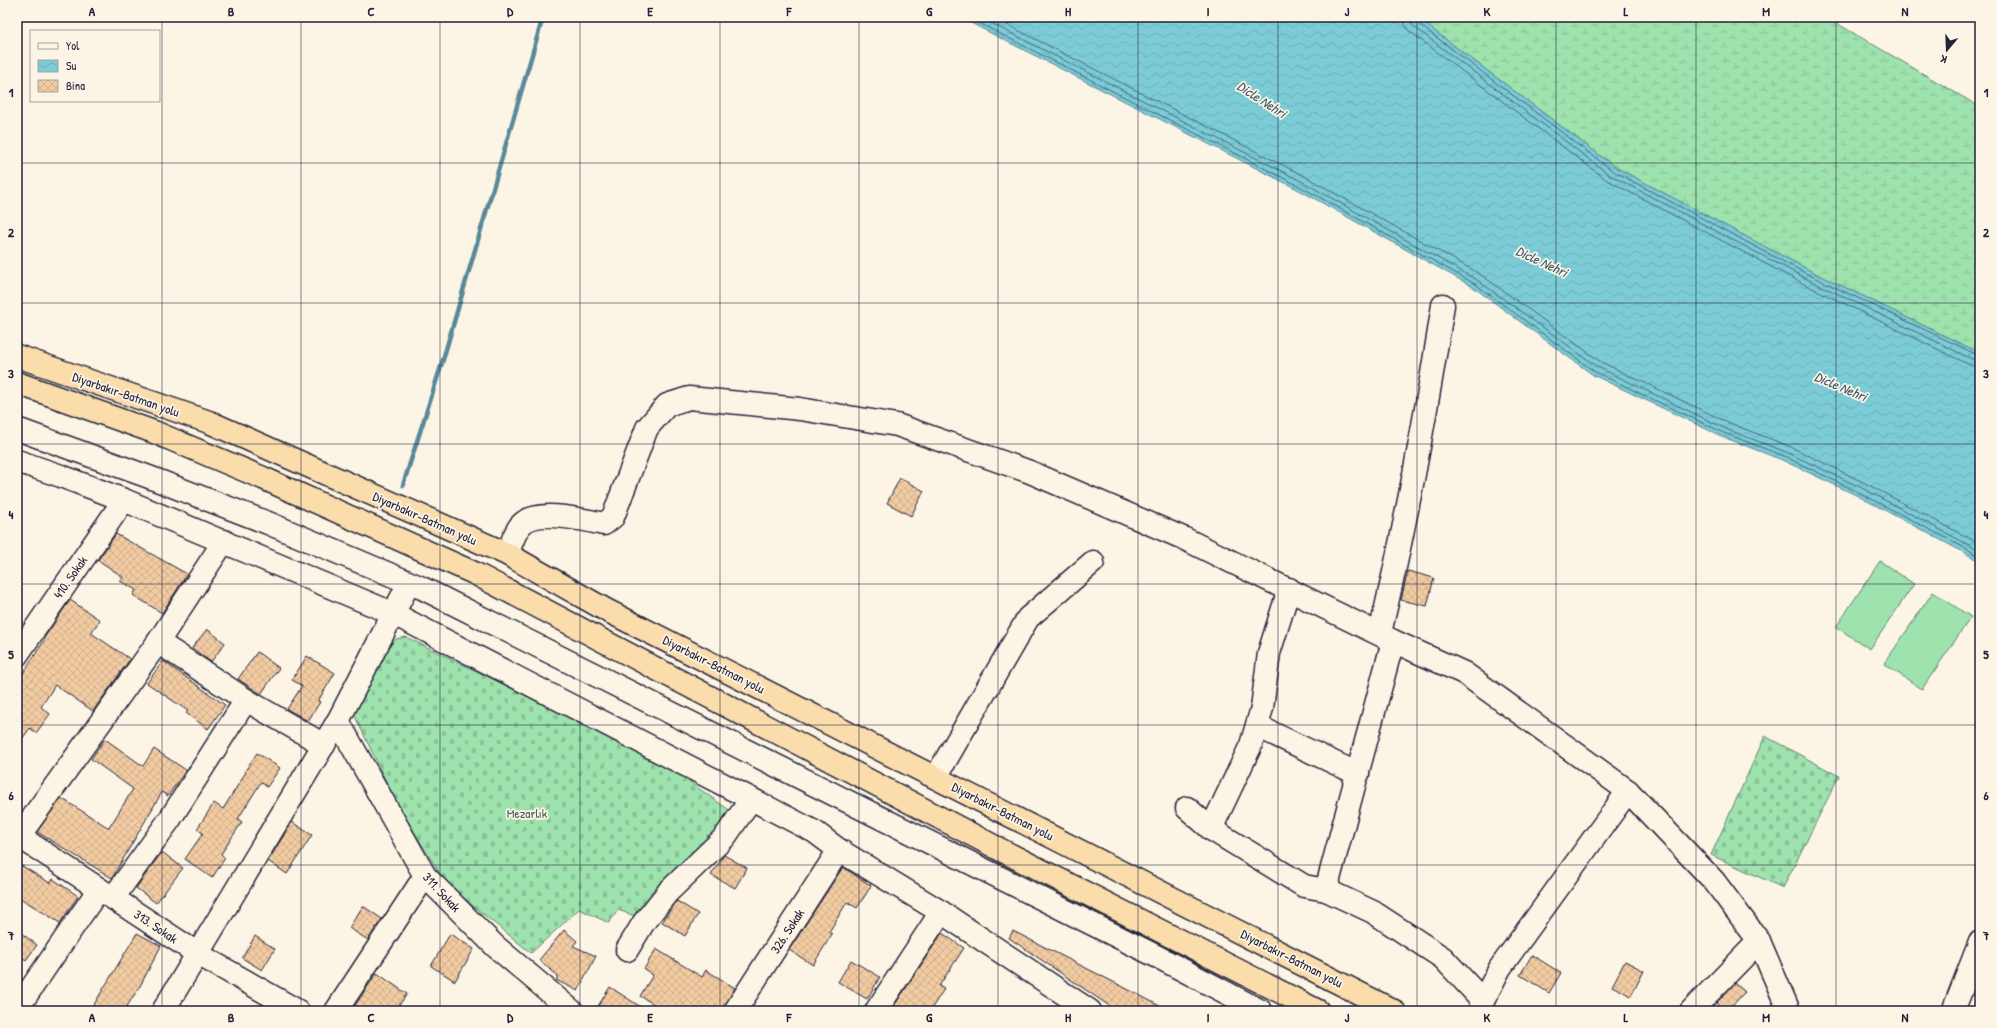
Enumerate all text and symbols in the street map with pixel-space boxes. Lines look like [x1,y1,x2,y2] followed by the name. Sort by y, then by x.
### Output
[89,2,96,20] text: A
[228,2,235,20] text: B
[367,2,375,20] text: C
[507,2,514,20] text: D
[647,2,653,20] text: E
[786,2,793,20] text: F
[926,2,933,20] text: G
[1065,2,1071,20] text: H
[1206,2,1210,20] text: I
[1345,2,1350,20] text: J
[1484,2,1491,20] text: K
[1624,2,1629,20] text: L
[1762,2,1770,20] text: M
[1902,2,1909,20] text: N
[30,30,160,102] legend
[1927,30,1967,70] north arrow
[66,37,80,54] text: Yol
[1939,52,1949,67] text: K
[66,57,77,74] text: Su
[1234,76,1292,123] water label: Dicle Nehri
[66,77,85,94] text: Bina
[9,83,14,101] text: 1
[1984,83,1989,101] text: 1
[8,223,15,241] text: 2
[1983,223,1990,241] text: 2
[1513,241,1573,282] water label: Dicle Nehri
[8,364,14,382] text: 3
[1983,364,1989,382] text: 3
[1812,366,1872,406] water label: Dicle Nehri
[70,367,182,421] street label: Diyarbakır-Batman yolu
[370,487,480,549] street label: Diyarbakır-Batman yolu
[9,505,14,523] text: 4
[1984,505,1989,523] text: 4
[49,552,92,602] street label: 410. Sokak
[660,631,768,697] street label: Diyarbakır-Batman yolu
[8,645,14,663] text: 5
[1983,645,1989,663] text: 5
[949,778,1057,844] street label: Diyarbakır-Batman yolu
[8,786,14,804] text: 6
[1983,786,1989,804] text: 6
[507,804,548,822] park label: Mezarlık
[419,868,465,916] street label: 311. Sokak
[131,905,182,948] street label: 313. Sokak
[766,905,808,957] street label: 326. Sokak
[1238,925,1346,991] street label: Diyarbakır-Batman yolu
[7,926,15,944] text: 7
[1982,926,1990,944] text: 7
[89,1008,96,1026] text: A
[228,1008,235,1026] text: B
[367,1008,375,1026] text: C
[507,1008,514,1026] text: D
[647,1008,653,1026] text: E
[786,1008,793,1026] text: F
[926,1008,933,1026] text: G
[1065,1008,1071,1026] text: H
[1206,1008,1210,1026] text: I
[1345,1008,1350,1026] text: J
[1484,1008,1491,1026] text: K
[1624,1008,1629,1026] text: L
[1762,1008,1770,1026] text: M
[1902,1008,1909,1026] text: N

